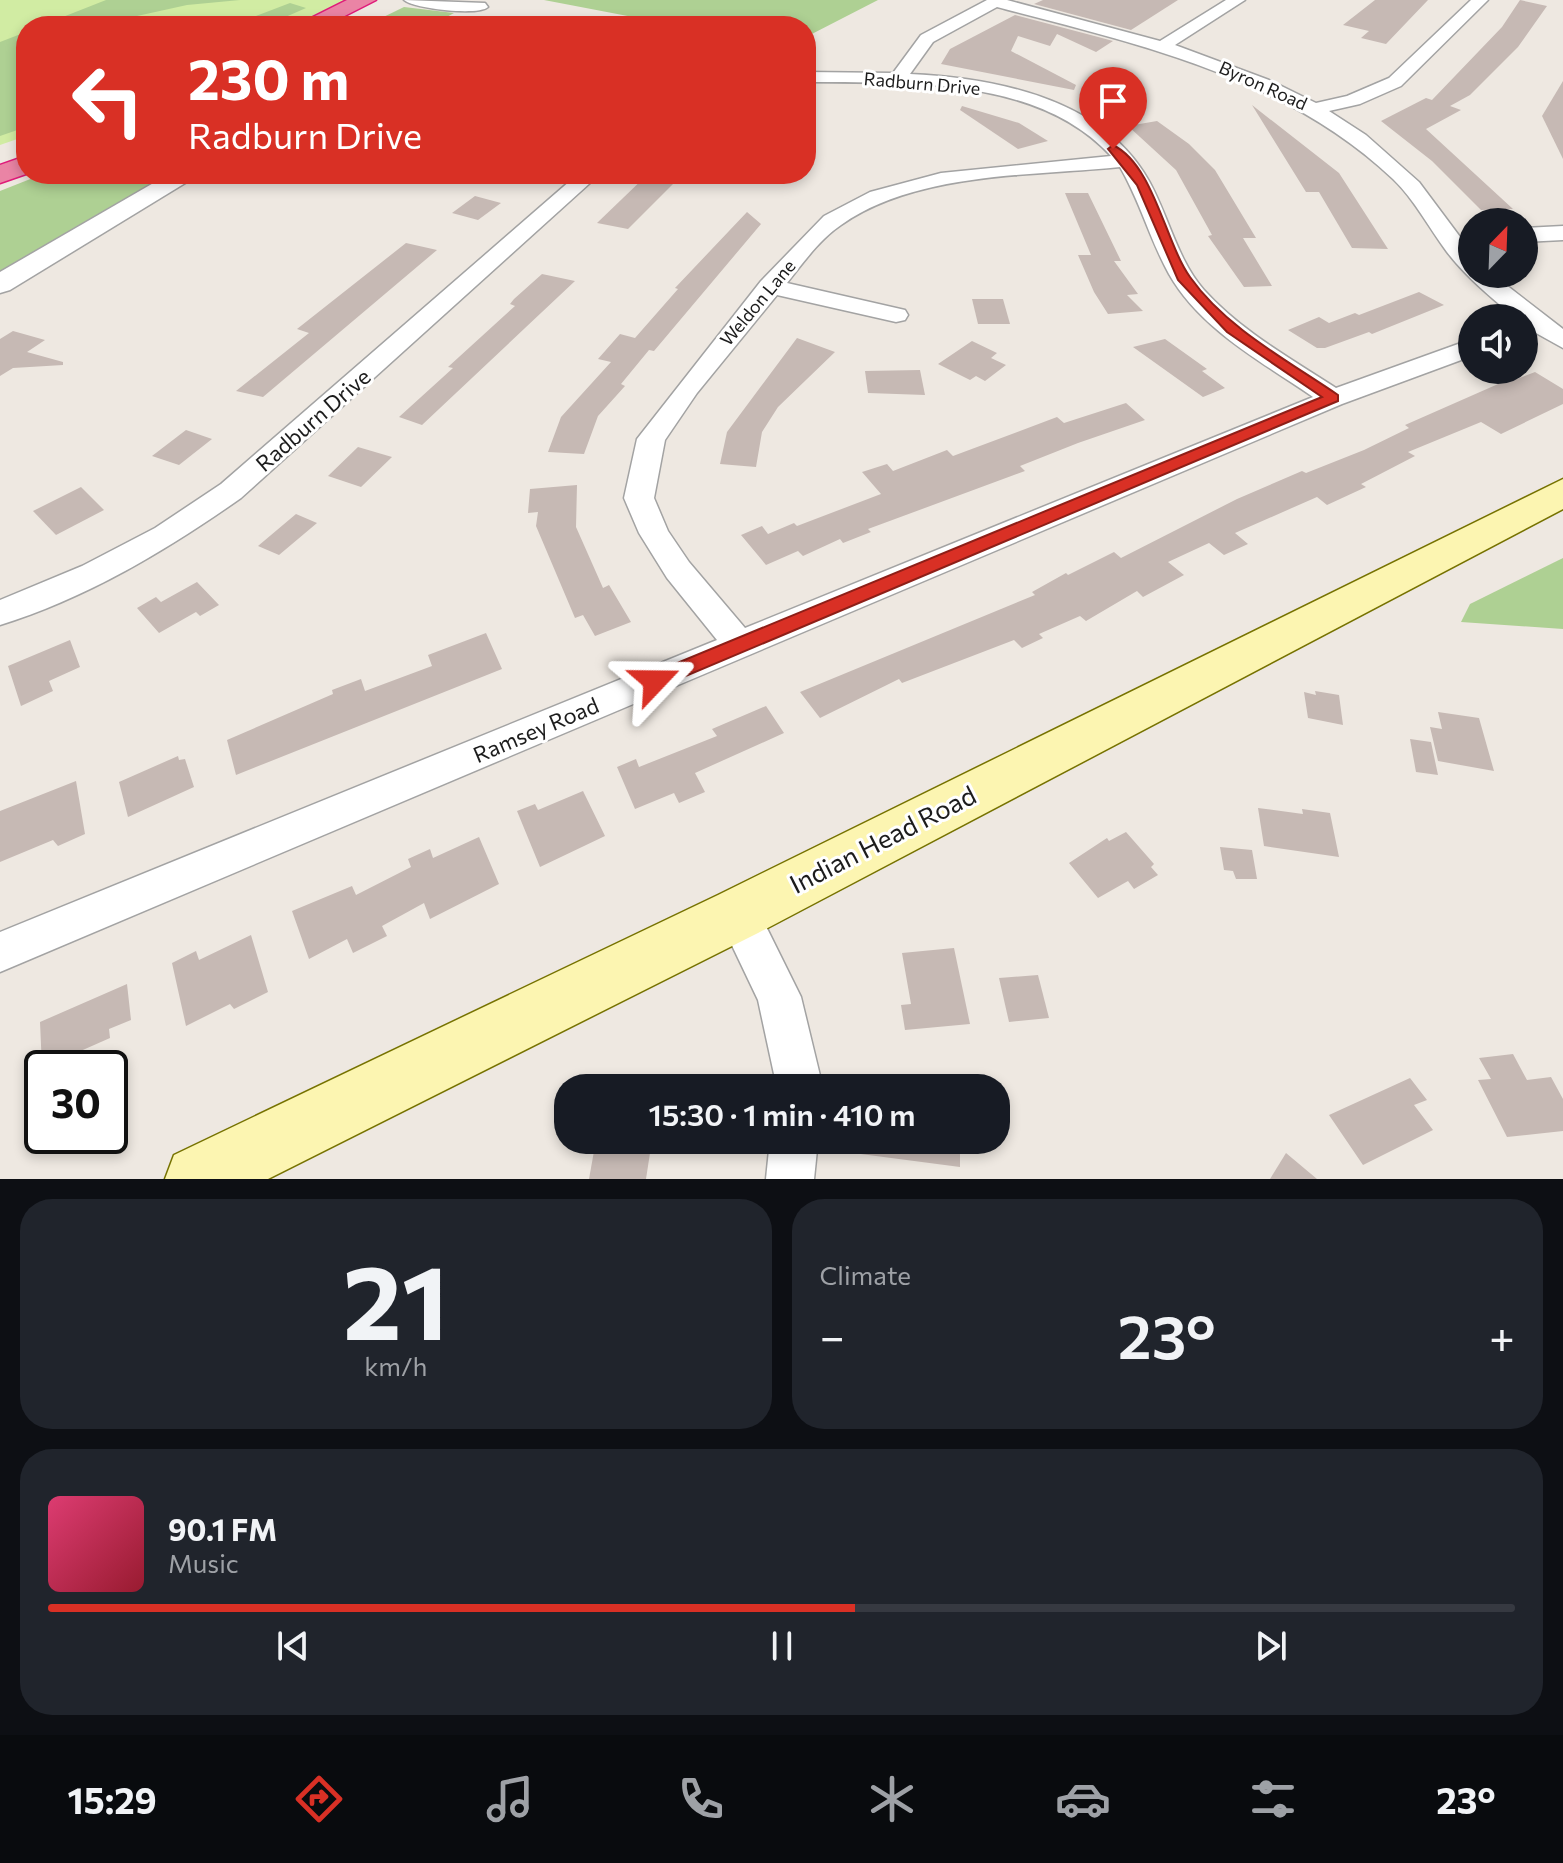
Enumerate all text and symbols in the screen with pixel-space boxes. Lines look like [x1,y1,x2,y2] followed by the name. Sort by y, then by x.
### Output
[188,43,349,112] text: 230 m
[56,48,160,152] icon: left
[1216,56,1311,114] street label: Byron Road
[863,67,981,99] street label: Radburn Drive
[1079,67,1147,149] pin
[1091,79,1135,123] icon: arrive
[188,112,422,156] text: Radburn Drive
[1458,208,1538,288] north arrow
[1458,208,1538,384] map controls
[715,255,800,350] street label: Weldon Lane
[1458,304,1538,384] button: sound
[250,363,375,477] street label: Radburn Drive
[613,639,697,723] position arrow
[469,691,603,768] street label: Ramsey Road
[784,778,981,899] street label: Indian Head Road
[24,1050,128,1154] speed limit sign: 30
[649,1095,915,1132] text: 15:30 · 1 min · 410 m
[343,1234,449,1361] text: 21
[820,1259,911,1290] text: Climate
[1118,1298,1216,1371] text: 23°
[820,1308,845,1362] text: −
[1489,1308,1515,1362] text: +
[364,1350,427,1381] text: km/h
[168,1510,277,1547] text: 90.1 FM
[168,1547,239,1578] text: Music
[271,1624,315,1668] icon: previous
[760,1624,804,1668] icon: pause
[1249,1624,1293,1668] icon: next
[291,1771,347,1827] icon: directions
[482,1771,538,1827] icon: music
[673,1771,729,1827] icon: phone
[864,1771,920,1827] icon: climate
[1055,1771,1111,1827] icon: car
[1245,1771,1301,1827] icon: filters
[67,1777,157,1821] text: 15:29
[1436,1777,1496,1821] text: 23°

